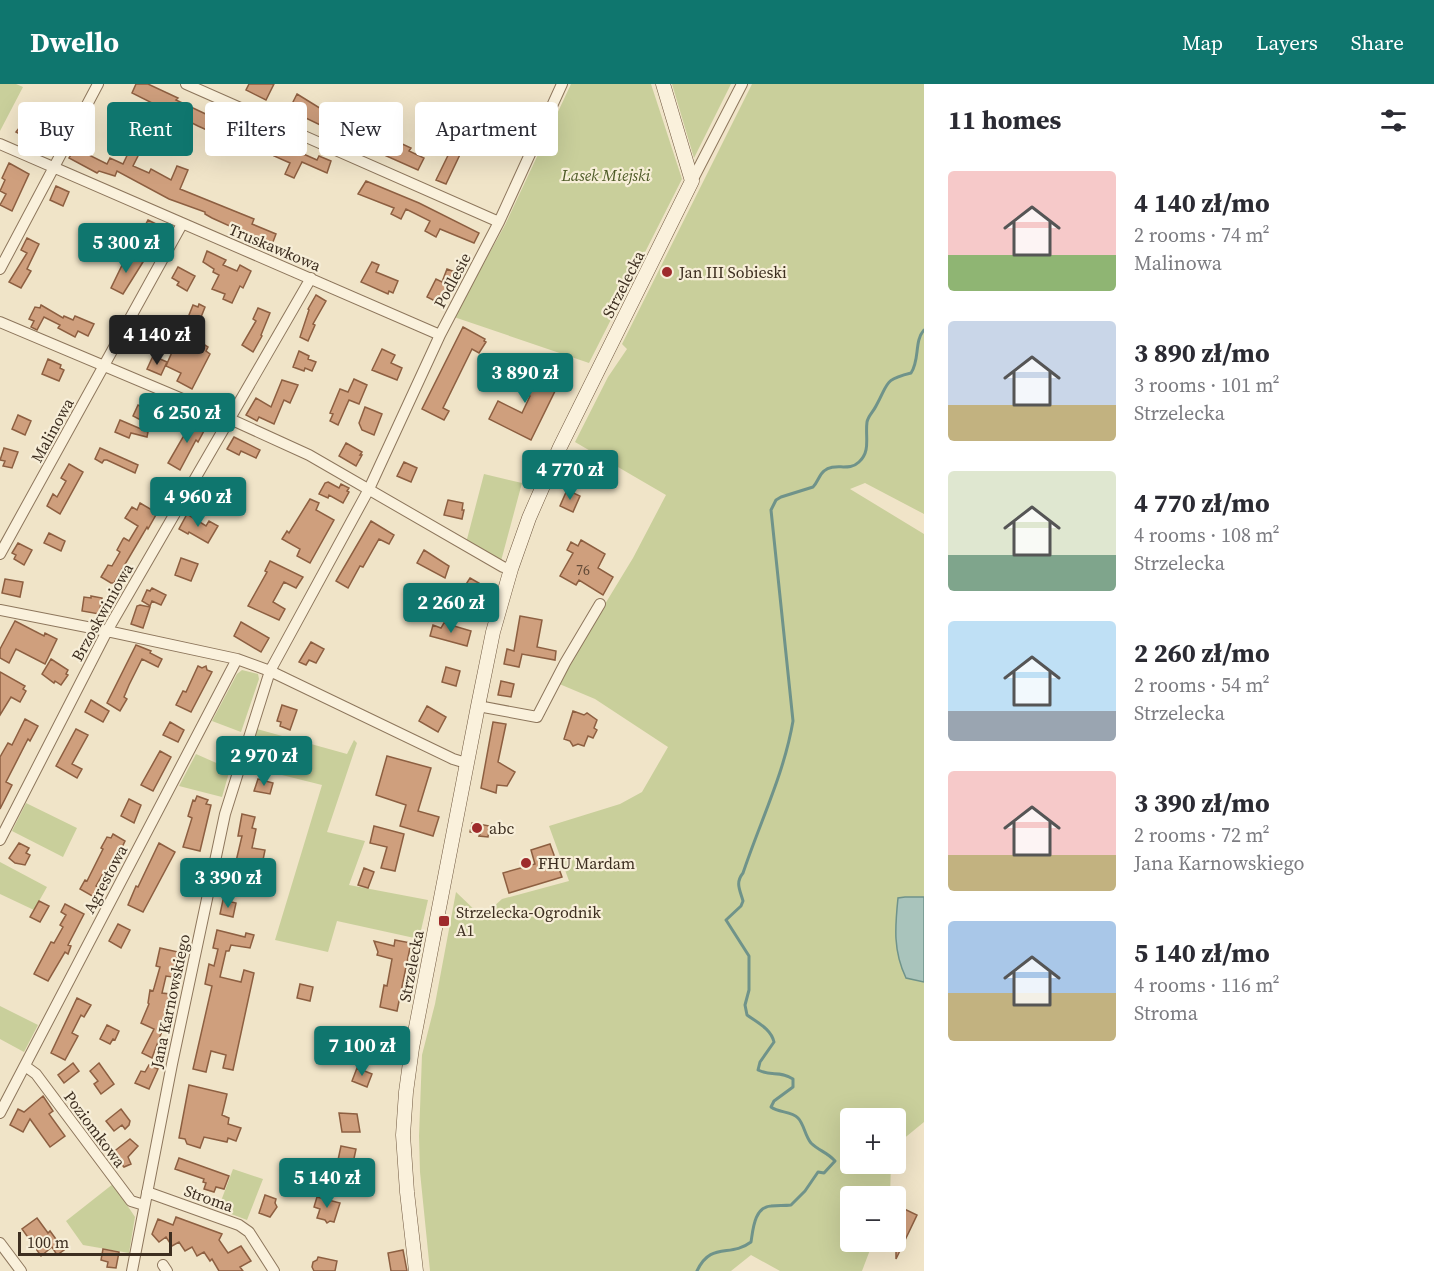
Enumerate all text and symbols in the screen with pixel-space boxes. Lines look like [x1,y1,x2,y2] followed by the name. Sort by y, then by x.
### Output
[30,23,119,61] text: Dwello
[1182,28,1223,57] text: Map
[1256,28,1318,57] text: Layers
[1351,28,1404,57] text: Share
[18,102,95,156] chip: Buy
[107,102,193,156] chip: Rent
[205,102,307,156] chip: Filters
[319,102,403,156] chip: New
[415,102,558,156] chip: Apartment
[948,102,1061,138] text: 11 homes
[1377,104,1410,137] icon: filters
[561,164,651,186] park label: Lasek Miejski
[1134,185,1270,221] text: 4 140 zł/mo
[996,195,1068,267] icon: home
[226,218,325,277] street label: Truskawkowa
[1134,221,1270,249] text: 2 rooms · 74 m²
[64,223,188,274] pin: 5 300 zł
[92,228,160,256] text: 5 300 zł
[597,246,650,321] street label: Strzelecka
[428,248,476,312] street label: Podlesie
[1134,249,1222,277] text: Malinowa
[678,261,787,283] place label: Jan III Sobieski
[660,265,674,279] marker: Jan III Sobieski
[95,315,219,366] pin: 4 140 zł
[123,320,191,348] text: 4 140 zł
[1134,335,1270,371] text: 3 890 zł/mo
[996,345,1068,417] icon: home
[463,353,587,404] pin: 3 890 zł
[491,358,559,386] text: 3 890 zł
[1134,371,1280,399] text: 3 rooms · 101 m²
[25,393,79,466] street label: Malinowa
[125,393,249,444] pin: 6 250 zł
[153,398,221,426] text: 6 250 zł
[1134,399,1225,427] text: Strzelecka
[508,450,632,501] pin: 4 770 zł
[536,455,604,483] text: 4 770 zł
[136,477,260,528] pin: 4 960 zł
[164,482,232,510] text: 4 960 zł
[1134,485,1270,521] text: 4 770 zł/mo
[996,495,1068,567] icon: home
[1134,521,1280,549] text: 4 rooms · 108 m²
[1134,549,1225,577] text: Strzelecka
[66,558,138,665] street label: Brzoskwiniowa
[576,560,590,580] house number: 76
[389,583,513,634] pin: 2 260 zł
[417,588,485,616] text: 2 260 zł
[1134,635,1270,671] text: 2 260 zł/mo
[996,645,1068,717] icon: home
[1134,671,1270,699] text: 2 rooms · 54 m²
[1134,699,1225,727] text: Strzelecka
[202,736,326,787] pin: 2 970 zł
[230,741,298,769] text: 2 970 zł
[1134,785,1270,821] text: 3 390 zł/mo
[996,795,1068,867] icon: home
[489,817,514,839] place label: abc
[470,821,484,835] marker: abc
[1134,821,1270,849] text: 2 rooms · 72 m²
[78,840,133,917] street label: Agrestowa
[1134,849,1305,877] text: Jana Karnowskiego
[538,852,635,874] place label: FHU Mardam
[519,856,533,870] marker: FHU Mardam
[166,858,290,909] pin: 3 390 zł
[194,863,262,891] text: 3 390 zł
[456,901,601,941] place label: Strzelecka-Ogrodnik A1
[437,914,451,928] marker: Strzelecka-Ogrodnik A1
[393,927,429,1004] street label: Strzelecka
[145,932,195,1071] street label: Jana Karnowskiego
[1134,935,1270,971] text: 5 140 zł/mo
[996,945,1068,1017] icon: home
[1134,971,1280,999] text: 4 rooms · 116 m²
[1134,999,1198,1027] text: Stroma
[300,1026,424,1077] pin: 7 100 zł
[328,1031,396,1059] text: 7 100 zł
[59,1086,132,1172] street label: Poziomkowa
[840,1108,906,1252] map controls
[840,1108,906,1174] button: +
[265,1158,389,1209] pin: 5 140 zł
[293,1163,361,1191] text: 5 140 zł
[181,1179,238,1217] street label: Stroma
[840,1186,906,1252] button: −
[18,1229,172,1256] scale bar
[27,1231,69,1253] text: 100 m

